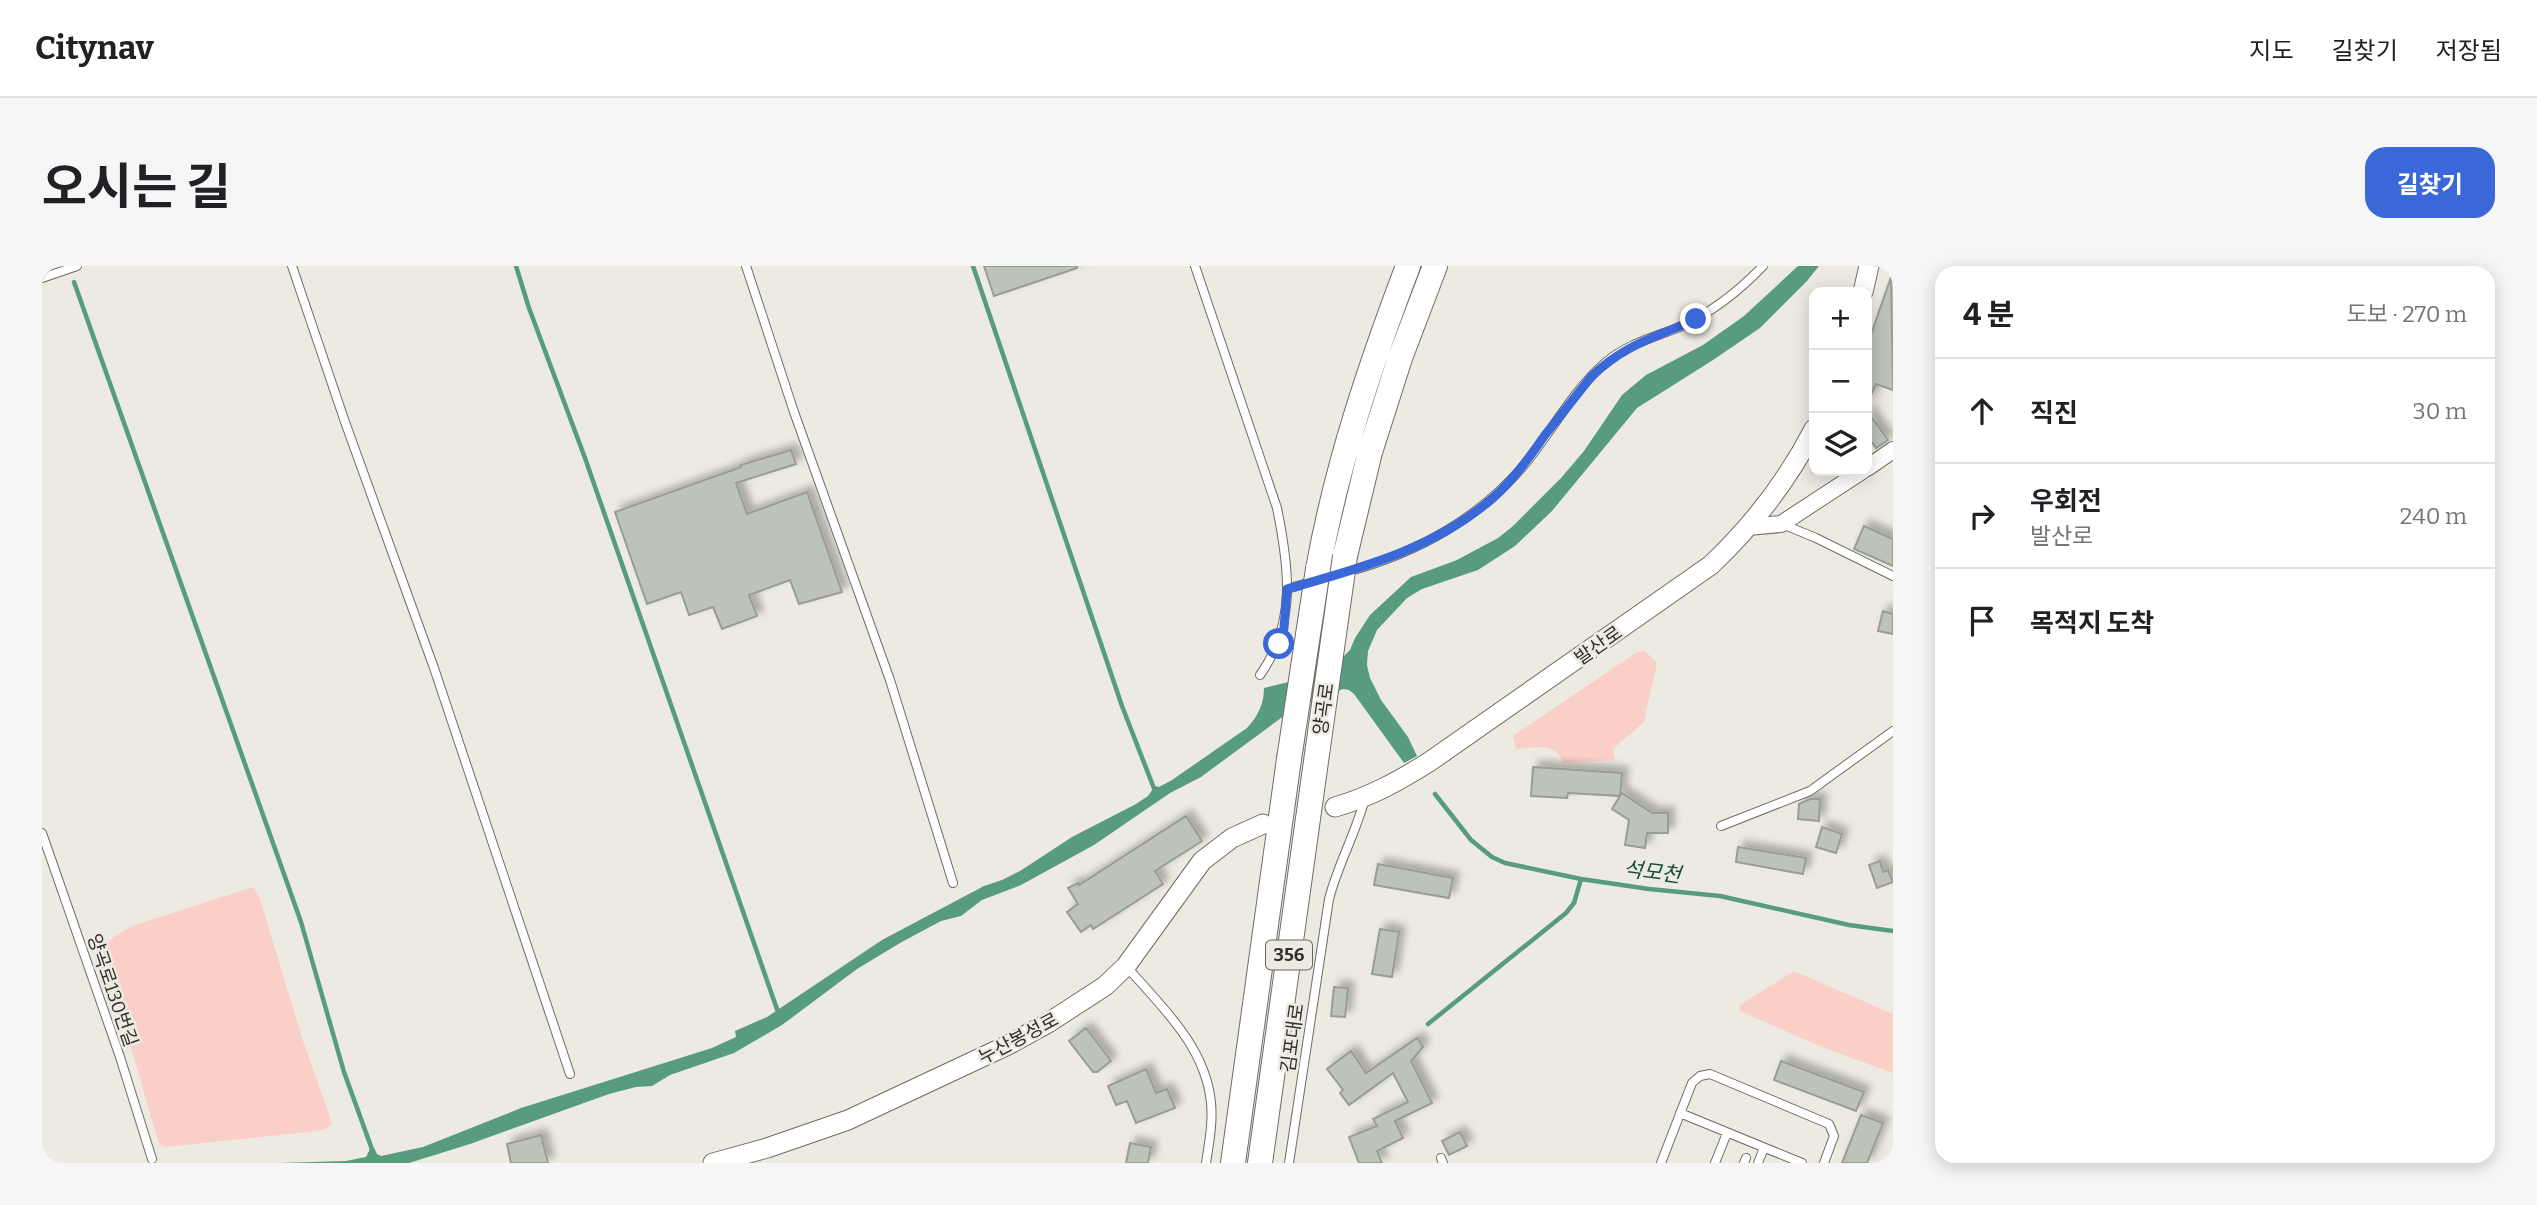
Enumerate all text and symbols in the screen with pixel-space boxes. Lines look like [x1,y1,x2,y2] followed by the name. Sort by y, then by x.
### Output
[35,28,154,68] text: Citynav
[2249,37,2294,65] text: 지도
[2332,37,2398,65] text: 길찾기
[2436,37,2502,65] text: 저장됨
[2365,147,2495,218] button: 길찾기
[42,158,231,217] text: 오시는 길
[1809,287,1872,476] map controls
[1809,287,1872,350] button: +
[1963,297,2014,333] text: 4 분
[2346,300,2467,328] text: 도보 · 270 m
[1680,303,1711,334] route end
[1809,350,1872,413] button: −
[1963,392,2001,430] icon: ahead
[2413,397,2467,425] text: 30 m
[2030,398,2078,429] text: 직진
[1809,413,1872,476] button: layers
[2030,486,2102,517] text: 우회전
[1963,497,2001,535] icon: right
[2400,502,2467,530] text: 240 m
[2030,522,2093,550] text: 발산로
[1963,602,2001,640] icon: arrive
[2030,608,2154,639] text: 목적지 도착
[1570,621,1626,670] street label: 발산로
[1263,628,1294,659] route start
[1308,681,1339,737] street label: 양곡로
[1622,856,1685,889] water label: 석모천
[82,931,143,1050] street label: 양곡로130번길
[1266,940,1312,970] road number: 356
[1276,1002,1309,1074] street label: 김포대로
[974,1008,1062,1069] street label: 누산봉성로

